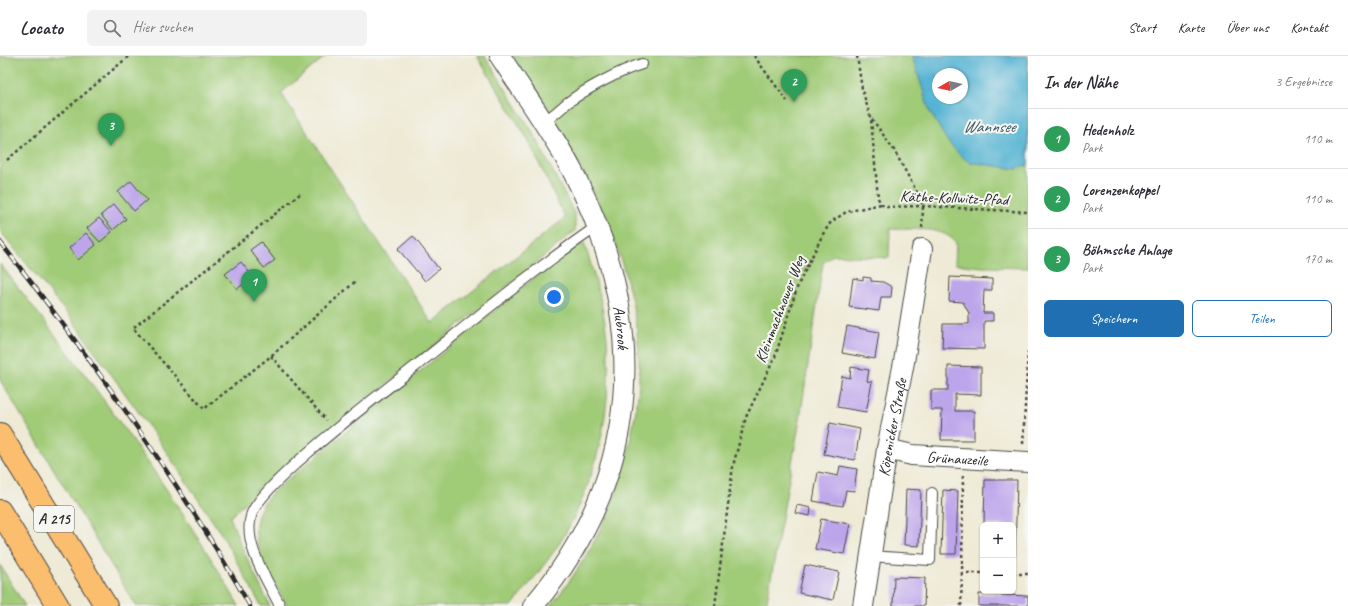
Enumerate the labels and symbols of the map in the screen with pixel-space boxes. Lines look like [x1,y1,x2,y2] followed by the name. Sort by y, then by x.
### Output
[932,68,968,104] north arrow
[781,69,807,102] pin: 2
[98,113,124,146] pin: 3
[963,116,1017,137] water label: Wannsee
[899,186,1011,210] street label: Käthe-Kollwitz-Pfad
[750,252,810,366] street label: Kleinmachnower Weg
[241,269,267,302] pin: 1
[544,287,564,307] your location
[608,305,633,351] street label: Aubrook
[874,375,912,478] street label: Köpenicker Straße
[926,447,990,471] street label: Grünauzeile
[34,506,74,532] road number: A 215

